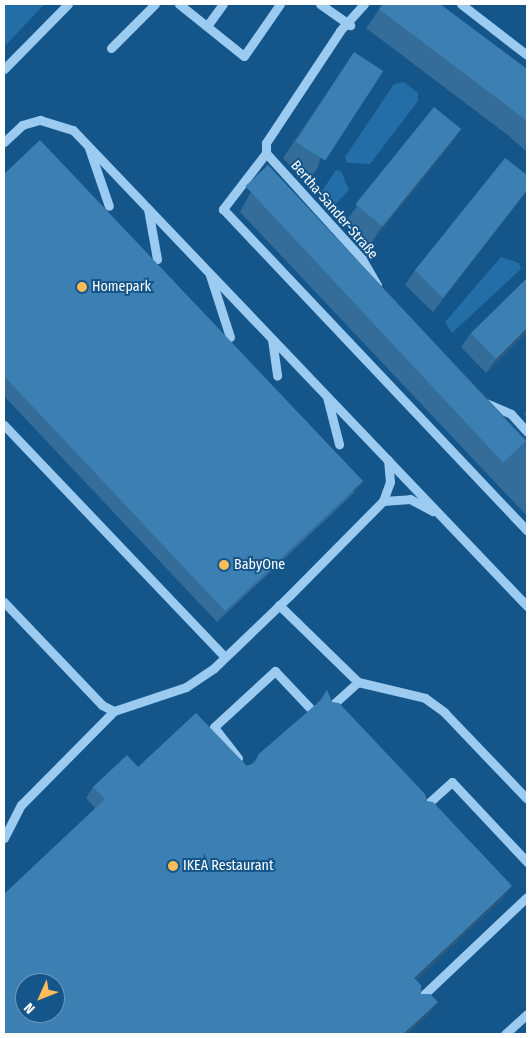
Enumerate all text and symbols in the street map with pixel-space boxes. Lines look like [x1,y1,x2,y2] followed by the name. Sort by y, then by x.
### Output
[287,157,381,263] street label: Bertha-Sander-Straße
[92,279,151,295] place label: Homepark
[76,281,88,293] marker: Homepark
[234,557,285,573] place label: BabyOne
[218,559,230,571] marker: BabyOne
[183,858,274,874] place label: IKEA Restaurant
[167,860,179,872] marker: IKEA Restaurant
[15,973,65,1023] north arrow
[21,999,39,1017] text: N

